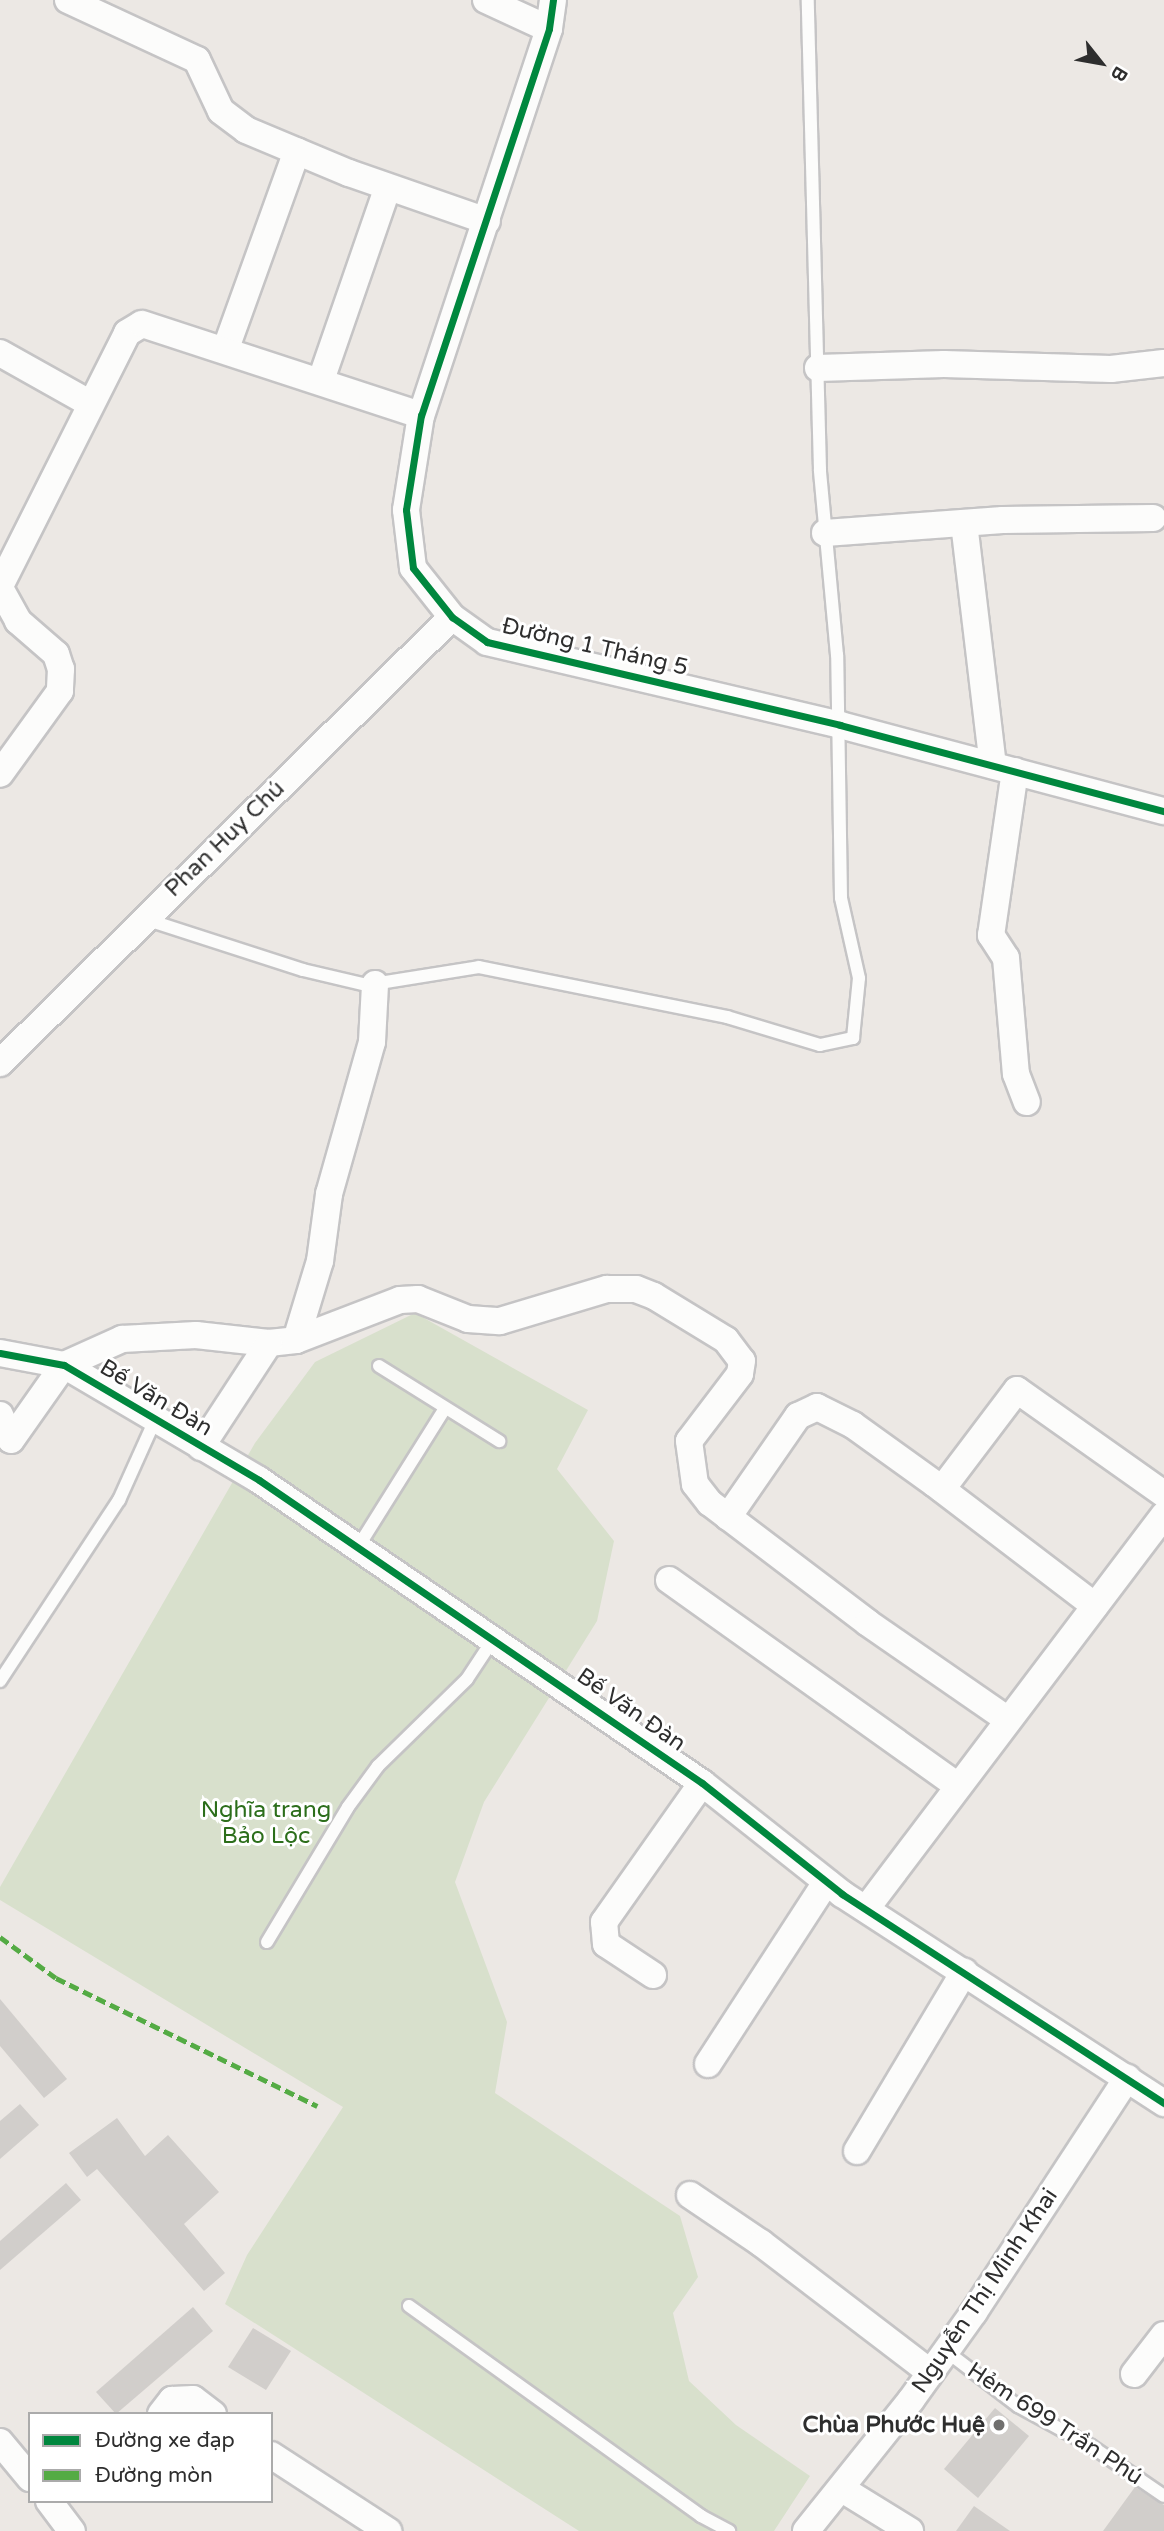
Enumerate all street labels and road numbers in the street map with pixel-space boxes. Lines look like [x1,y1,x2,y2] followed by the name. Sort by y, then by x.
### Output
[499,612,691,682] street label: Đường 1 Tháng 5
[159,775,291,903] street label: Phan Huy Chú
[95,1354,217,1442] street label: Bế Văn Đàn
[571,1662,691,1758] street label: Bế Văn Đàn
[906,2183,1064,2399] street label: Nguyễn Thị Minh Khai
[962,2357,1148,2491] street label: Hẻm 699 Trần Phú

